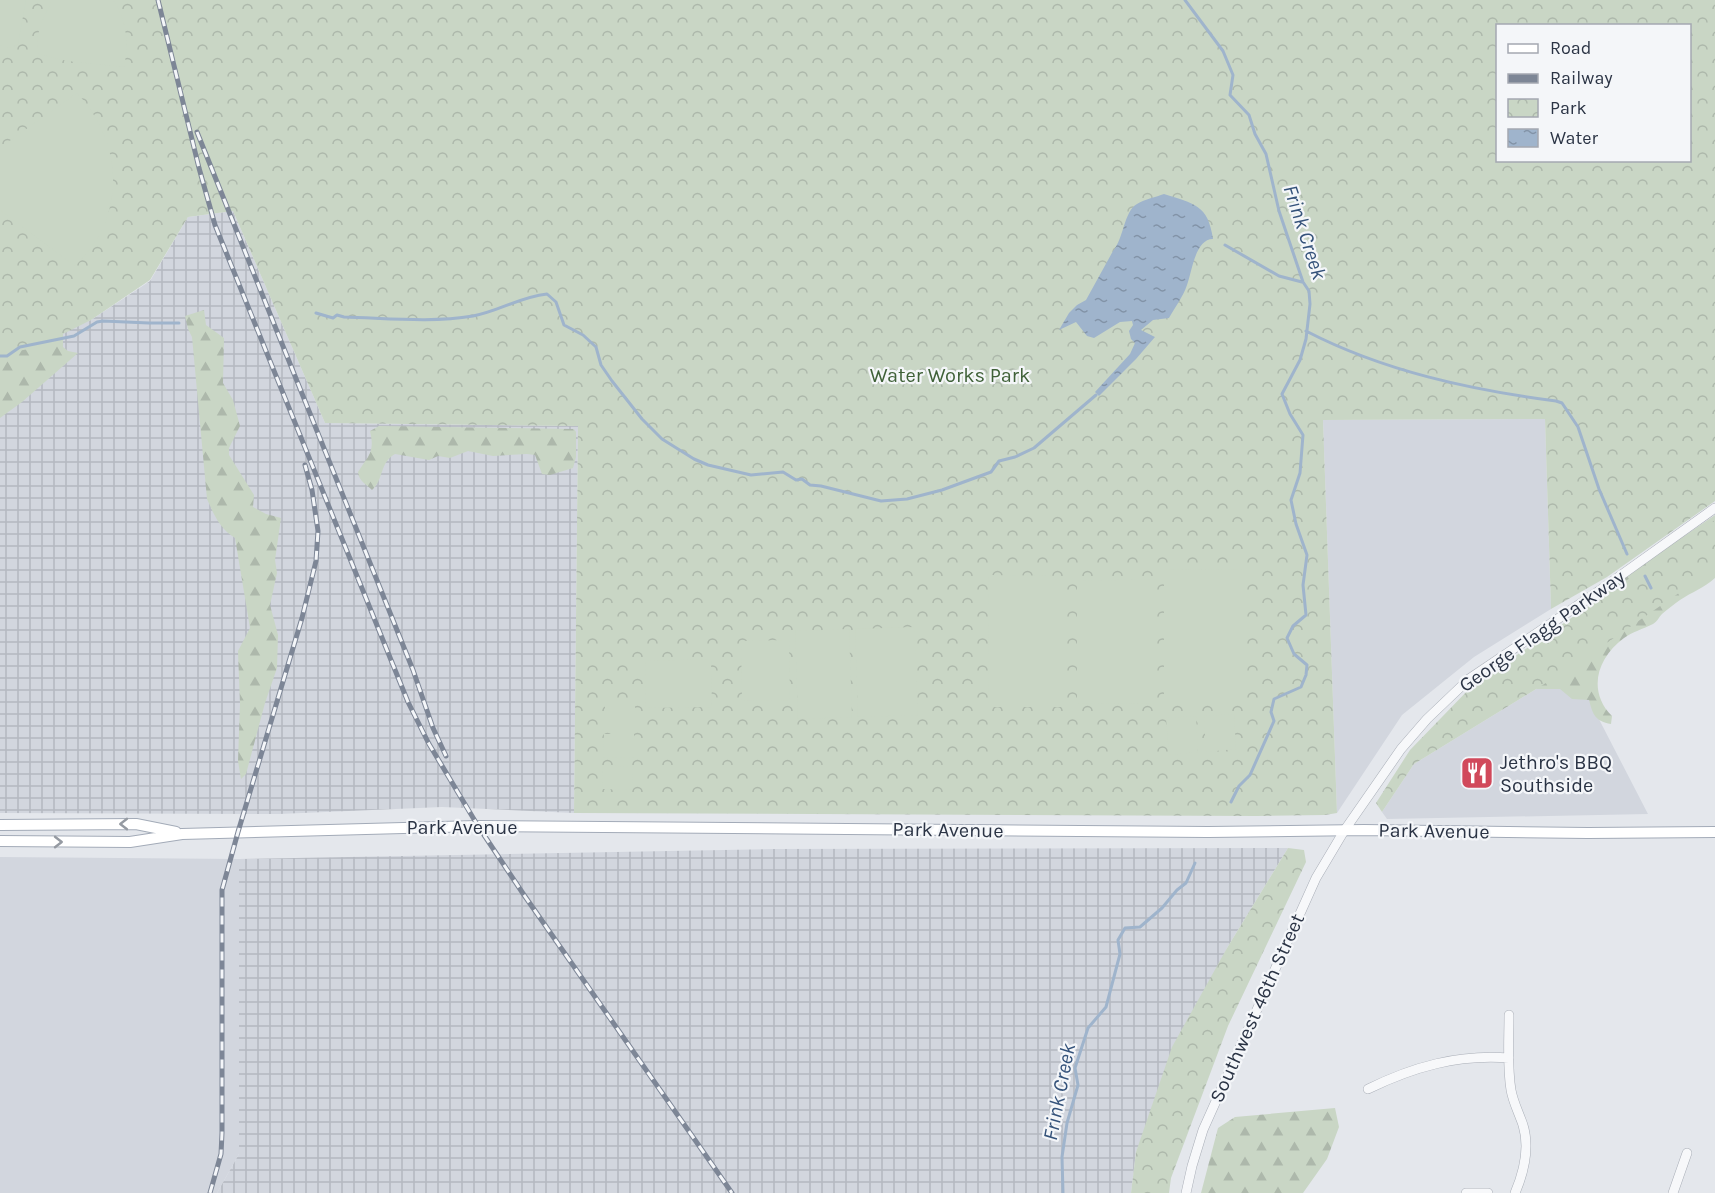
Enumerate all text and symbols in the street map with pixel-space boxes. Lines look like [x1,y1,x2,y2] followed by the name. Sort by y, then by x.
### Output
[1496,24,1691,162] legend
[1550,37,1591,59] text: Road
[1550,67,1613,89] text: Railway
[1550,97,1587,119] text: Park
[1550,127,1598,149] text: Water
[1278,182,1332,283] water label: Frink Creek
[870,364,1030,387] park label: Water Works Park
[1455,565,1629,697] street label: George Flagg Parkway
[1500,751,1612,797] place label: Jethro's BBQ Southside
[1459,755,1495,791] restaurant icon: Jethro's BBQ Southside
[406,816,518,839] street label: Park Avenue
[120,818,129,830] one-way arrow
[892,818,1004,842] street label: Park Avenue
[1378,819,1490,843] street label: Park Avenue
[54,836,63,848] one-way arrow
[1205,910,1309,1106] street label: Southwest 46th Street
[1038,1041,1080,1143] water label: Frink Creek

